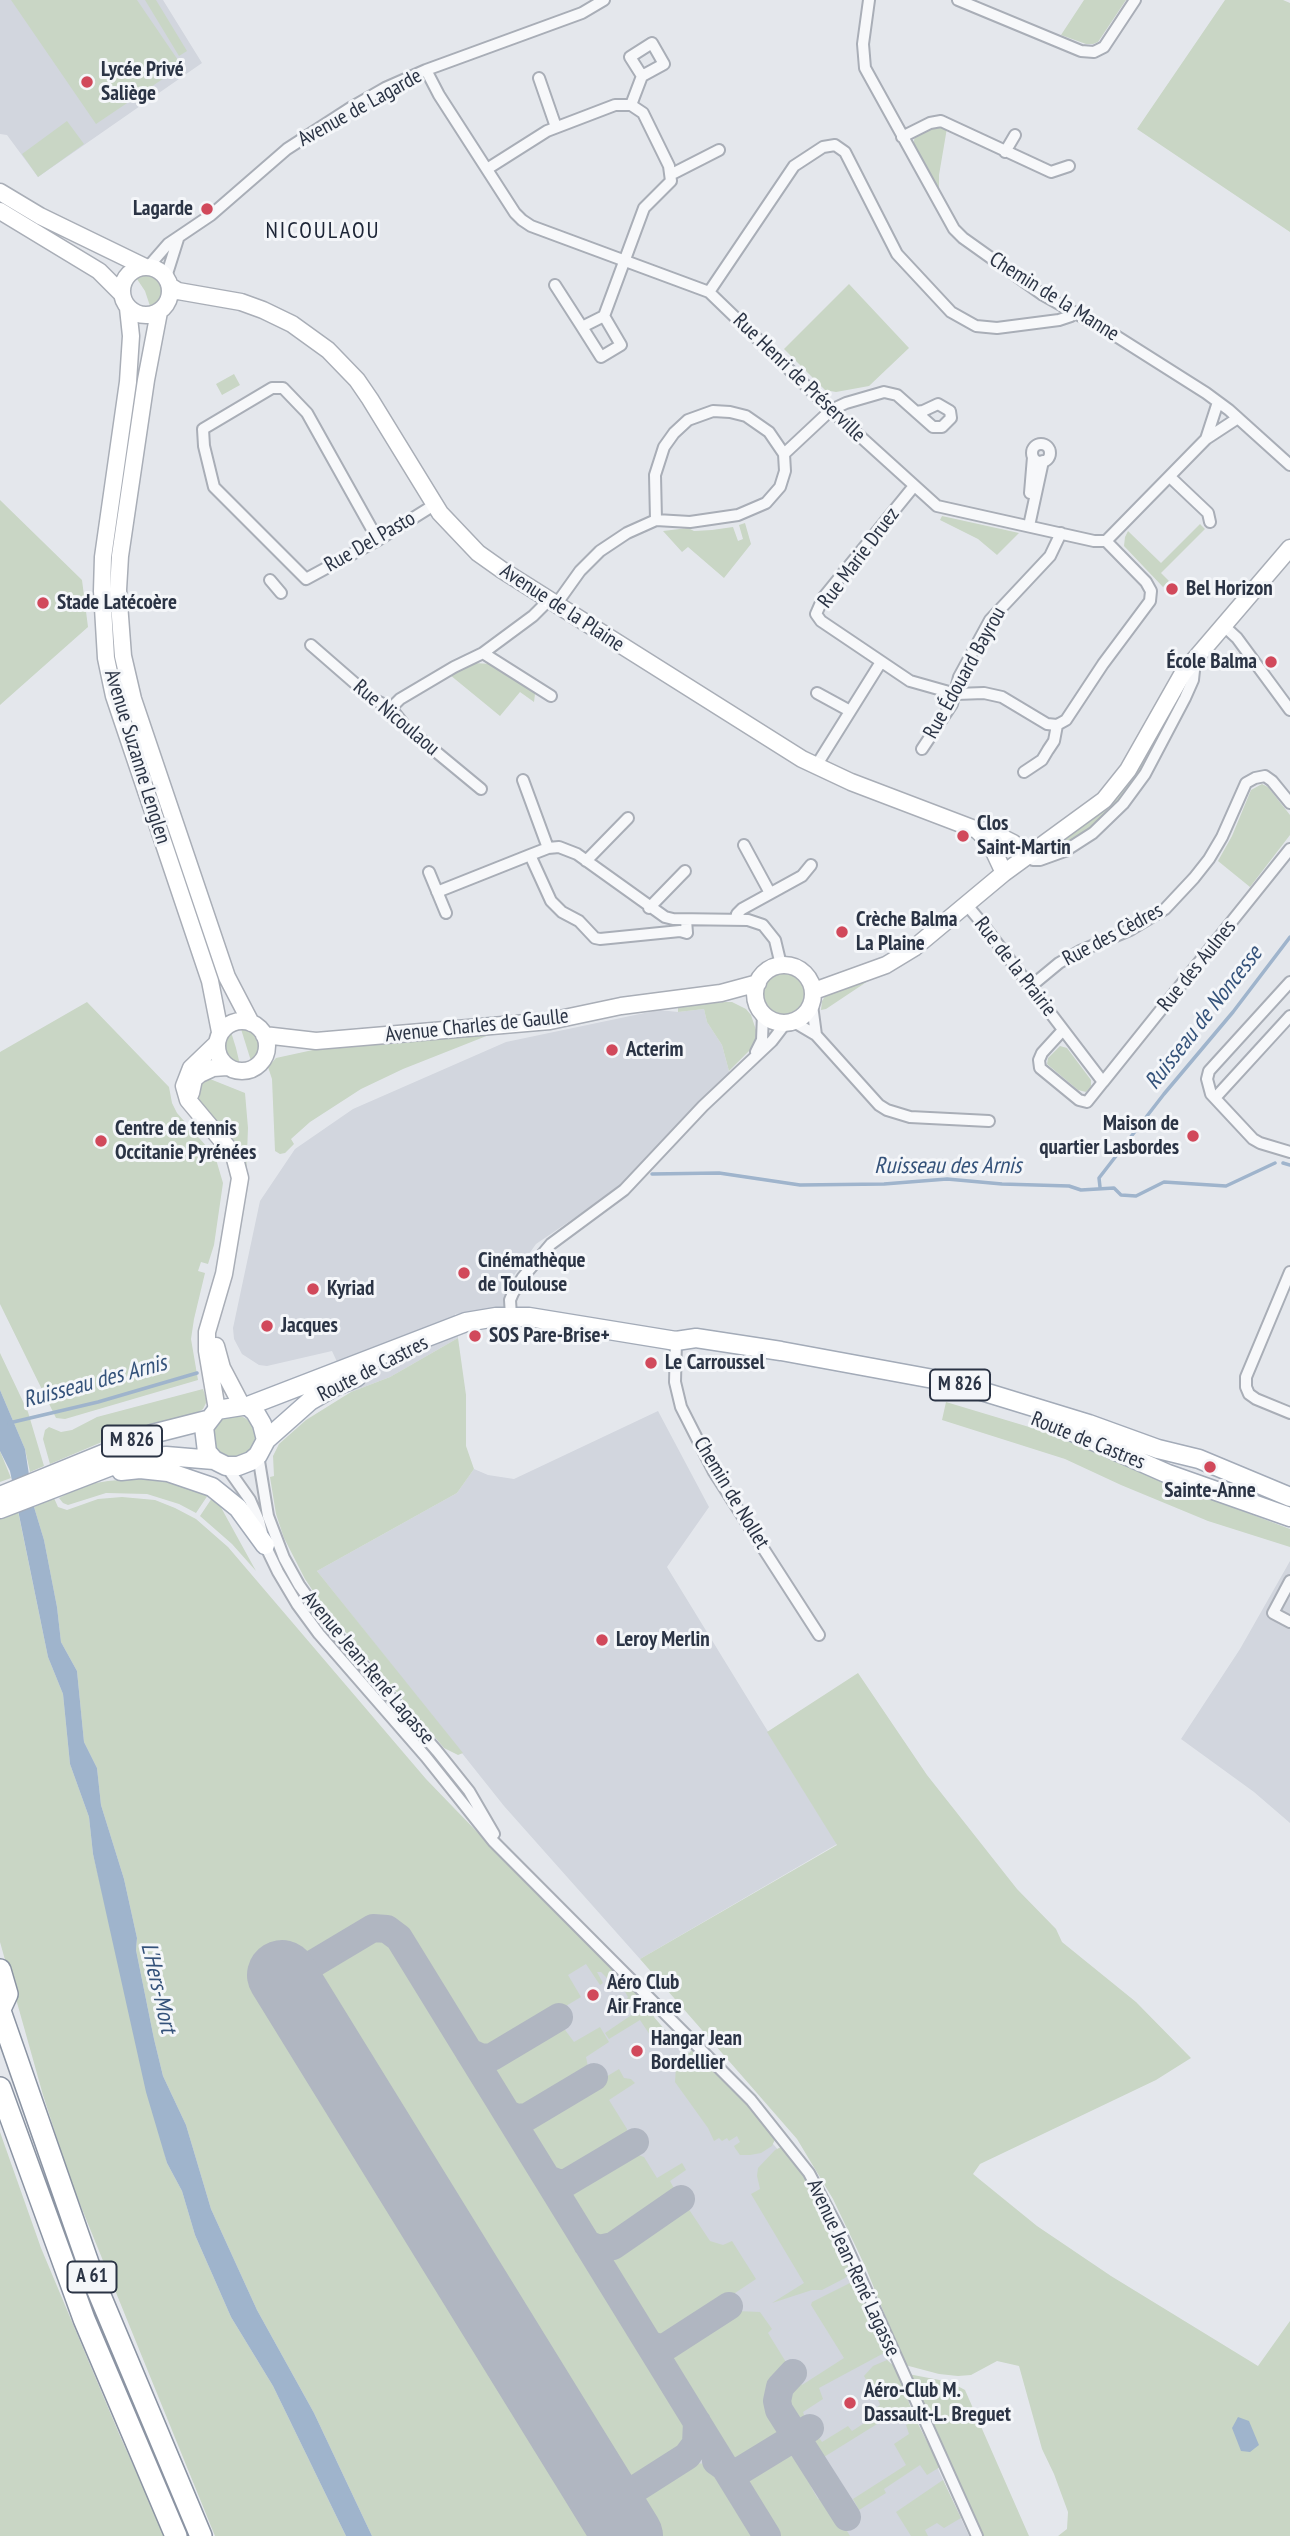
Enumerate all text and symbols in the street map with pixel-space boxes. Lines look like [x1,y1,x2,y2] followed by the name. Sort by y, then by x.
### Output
[101,57,184,107] place label: Lycée Privé Saliège
[294,64,426,152] street label: Avenue de Lagarde
[79,74,95,90] marker: Lycée Privé Saliège
[133,196,193,222] place label: Lagarde
[199,201,215,217] marker: Lagarde
[267,217,379,245] district label: NICOULAOU
[984,247,1124,347] street label: Chemin de la Manne
[727,308,871,448] street label: Rue Henri de Préserville
[813,503,905,613] street label: Rue Marie Druez
[320,506,420,578] street label: Rue Del Pasto
[495,559,629,657] street label: Avenue de la Plaine
[1186,576,1273,602] place label: Bel Horizon
[1164,581,1180,597] marker: Bel Horizon
[57,590,177,616] place label: Stade Latécoère
[35,595,51,611] marker: Stade Latécoère
[918,603,1012,743] street label: Rue Édouard Bayrou
[1166,649,1257,675] place label: École Balma
[1263,654,1279,670] marker: École Balma
[99,667,175,847] street label: Avenue Suzanne Lenglen
[348,675,444,761] street label: Rue Nicoulaou
[977,811,1071,861] place label: Clos Saint-Martin
[955,828,971,844] marker: Clos Saint-Martin
[1059,898,1167,972] street label: Rue des Cèdres
[856,907,957,957] place label: Crèche Balma La Plaine
[968,912,1062,1022] street label: Rue de la Prairie
[1152,915,1242,1017] street label: Rue des Aulnes
[834,924,850,940] marker: Crèche Balma La Plaine
[1140,941,1268,1095] water label: Ruisseau de Noncesse
[384,1004,570,1048] street label: Avenue Charles de Gaulle
[626,1037,683,1063] place label: Acterim
[604,1042,620,1058] marker: Acterim
[1039,1111,1179,1161] place label: Maison de quartier Lasbordes
[115,1116,256,1166] place label: Centre de tennis Occitanie Pyrénées
[1185,1128,1201,1144] marker: Maison de quartier Lasbordes
[93,1133,109,1149] marker: Centre de tennis Occitanie Pyrénées
[874,1152,1022,1180] water label: Ruisseau des Arnis
[478,1248,586,1298] place label: Cinémathèque de Toulouse
[456,1265,472,1281] marker: Cinémathèque de Toulouse
[327,1276,374,1302] place label: Kyriad
[305,1281,321,1297] marker: Kyriad
[281,1313,338,1339] place label: Jacques
[259,1318,275,1334] marker: Jacques
[489,1323,610,1349] place label: SOS Pare-Brise+
[467,1328,483,1344] marker: SOS Pare-Brise+
[314,1330,432,1408] street label: Route de Castres
[20,1350,170,1414] water label: Ruisseau des Arnis
[665,1350,765,1376] place label: Le Carroussel
[643,1355,659,1371] marker: Le Carroussel
[930,1370,990,1400] road number: M 826
[1027,1407,1149,1475] street label: Route de Castres
[102,1426,162,1456] road number: M 826
[688,1432,774,1554] street label: Chemin de Nollet
[1202,1459,1218,1475] marker: Sainte-Anne
[1164,1478,1256,1504] place label: Sainte-Anne
[296,1586,440,1750] street label: Avenue Jean-René Lagasse
[616,1627,710,1653] place label: Leroy Merlin
[594,1632,610,1648] marker: Leroy Merlin
[134,1940,182,2036] water label: L'Hers-Mort
[607,1970,682,2020] place label: Aéro Club Air France
[585,1987,601,2003] marker: Aéro Club Air France
[651,2026,742,2076] place label: Hangar Jean Bordellier
[629,2043,645,2059] marker: Hangar Jean Bordellier
[801,2175,905,2361] street label: Avenue Jean-René Lagasse
[68,2262,116,2292] road number: A 61
[864,2378,1011,2428] place label: Aéro-Club M. Dassault-L. Breguet
[842,2395,858,2411] marker: Aéro-Club M. Dassault-L. Breguet

